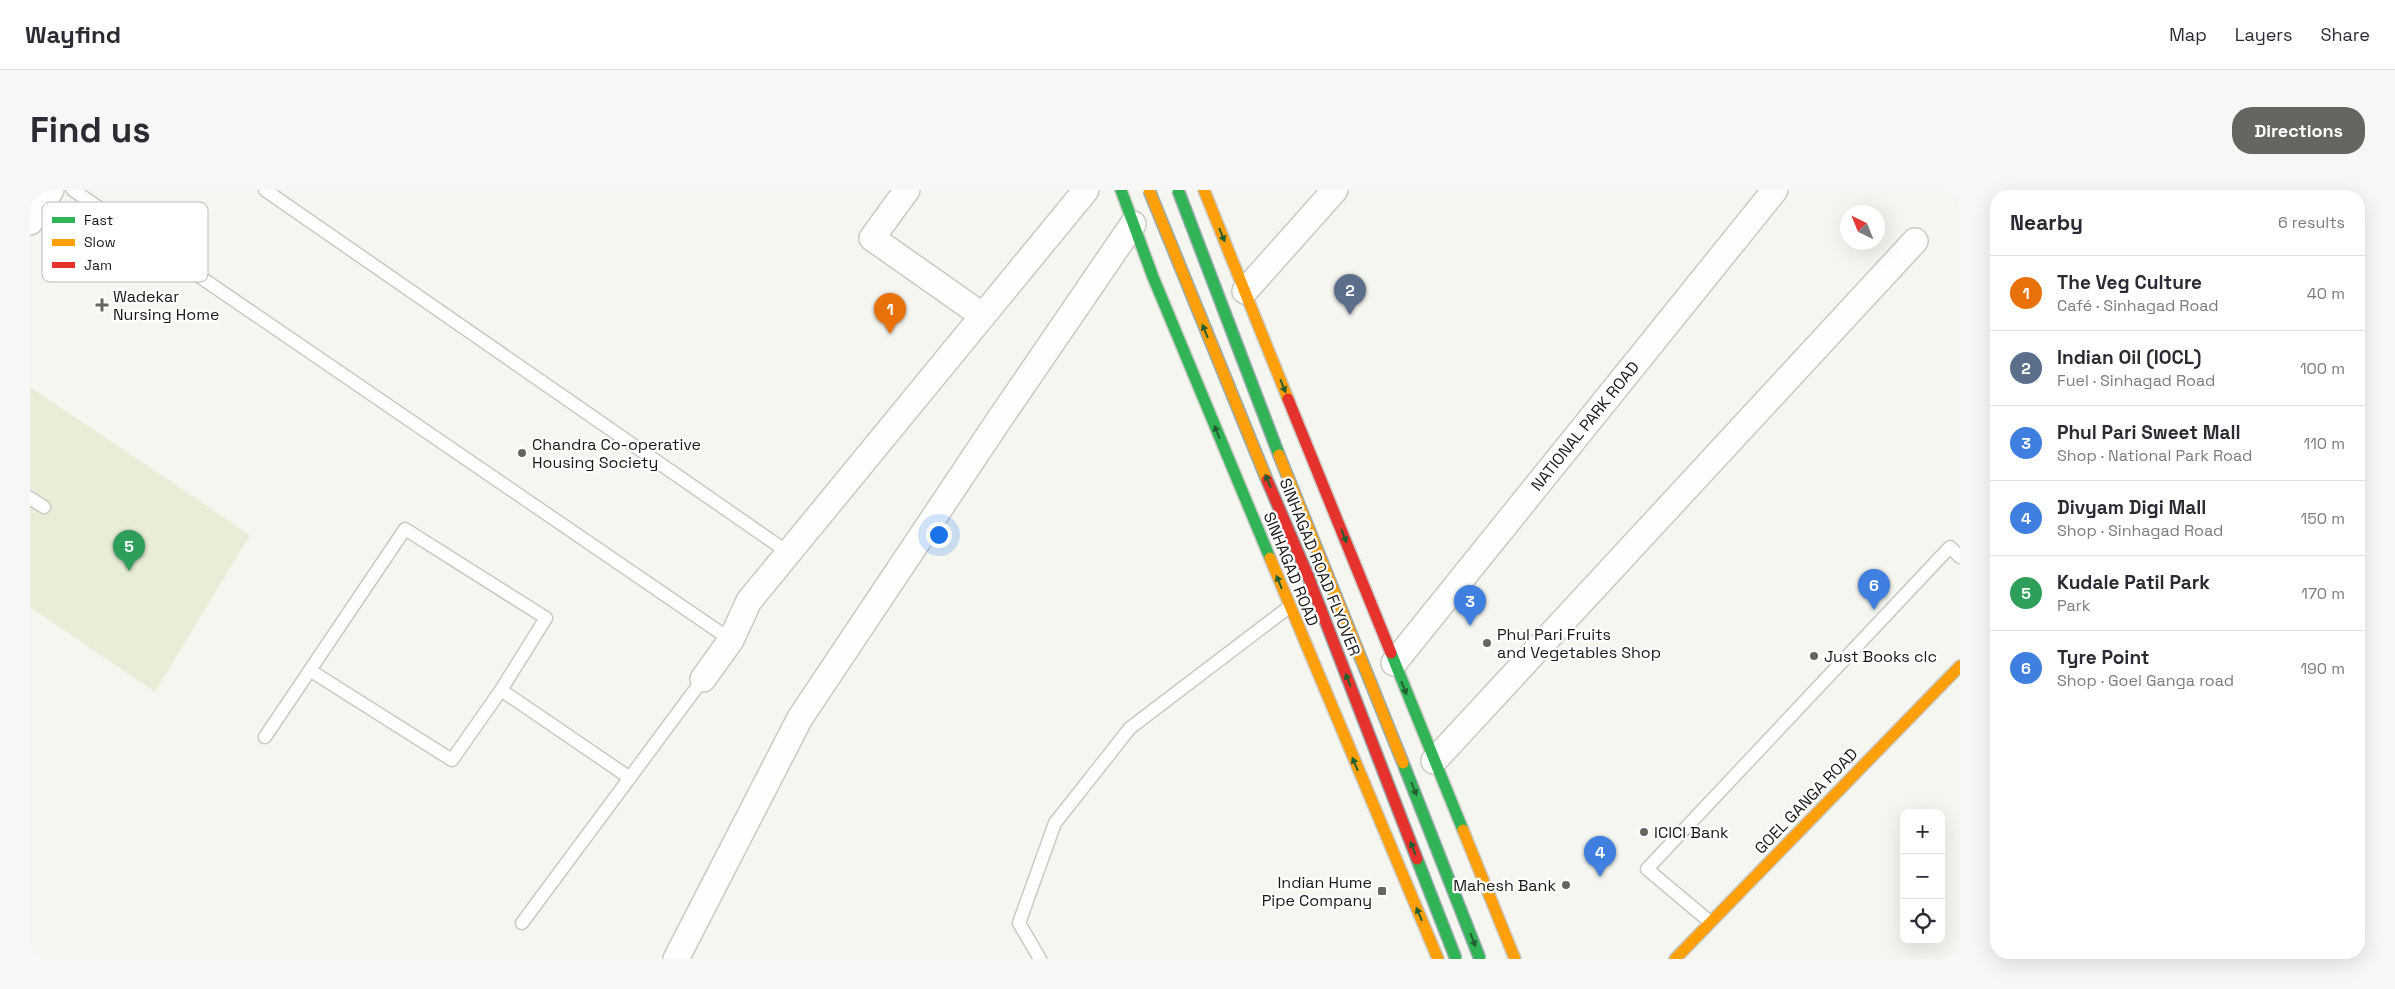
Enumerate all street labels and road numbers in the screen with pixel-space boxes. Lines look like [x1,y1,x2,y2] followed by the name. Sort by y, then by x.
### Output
[1526,357,1644,495] street label: NATIONAL PARK ROAD
[1276,475,1364,659] street label: SINHAGAD ROAD FLYOVER
[1259,509,1323,629] street label: SINHAGAD ROAD
[1750,743,1862,859] street label: GOEL GANGA ROAD

